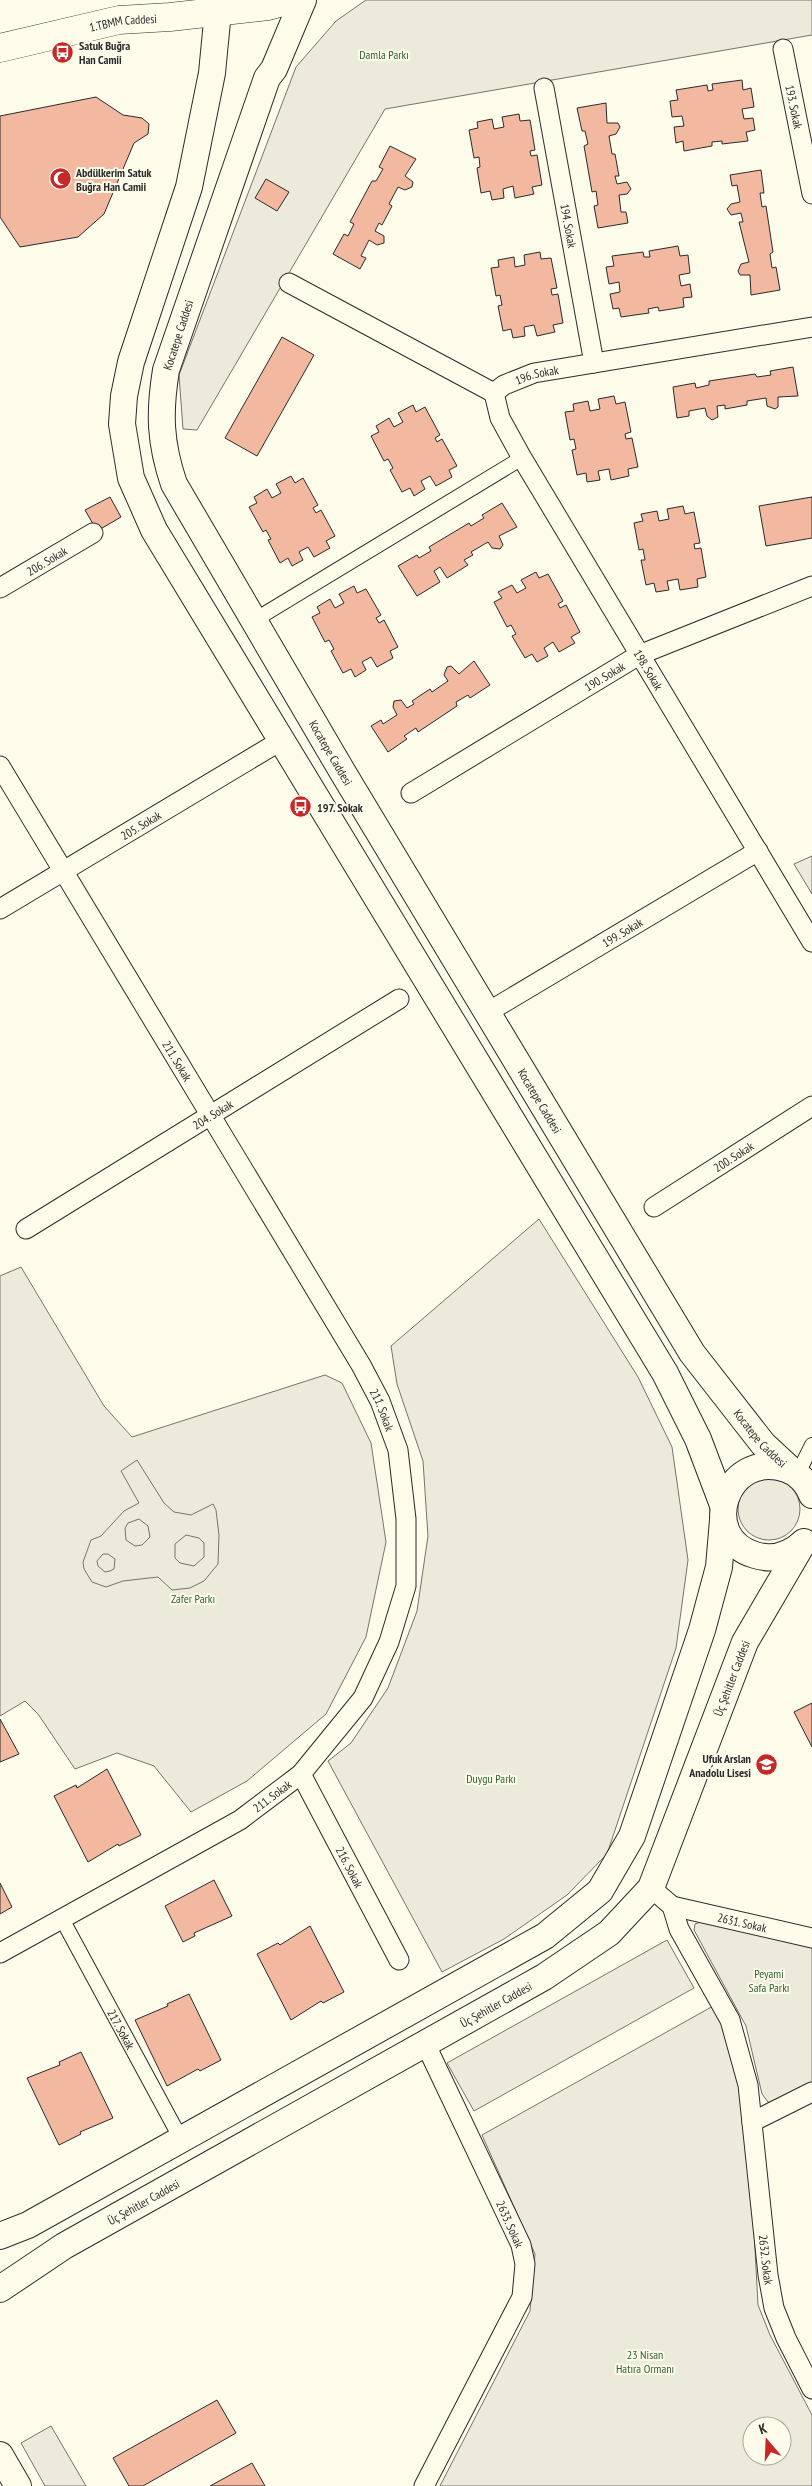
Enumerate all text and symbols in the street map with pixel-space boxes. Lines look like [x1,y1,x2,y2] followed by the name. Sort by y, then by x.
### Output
[88,10,157,34] street label: 1.TBMM Caddesi
[79,38,130,67] place label: Satuk Buğra Han Camii
[51,40,75,64] bus stop icon: Satuk Buğra Han Camii
[359,47,409,62] park label: Damla Parkı
[783,84,806,131] street label: 193. Sokak
[75,165,152,194] place label: Abdülkerim Satuk Buğra Han Camii
[48,167,72,191] mosque icon: Abdülkerim Satuk Buğra Han Camii
[558,202,580,249] street label: 194. Sokak
[160,298,196,372] street label: Kocatepe Caddesi
[513,362,560,387] street label: 196. Sokak
[23,543,70,578] street label: 206. Sokak
[631,647,667,693] street label: 198. Sokak
[581,658,628,694] street label: 190. Sokak
[306,717,356,788] street label: Kocatepe Caddesi
[289,795,313,819] bus stop icon: 197. Sokak
[317,800,363,815] place label: 197. Sokak
[118,807,164,843] street label: 205. Sokak
[599,914,645,950] street label: 199. Sokak
[160,1038,196,1084] street label: 211. Sokak
[515,1065,565,1136] street label: Kocatepe Caddesi
[190,1096,236,1132] street label: 204. Sokak
[710,1138,756,1175] street label: 200. Sokak
[367,1386,398,1433] street label: 211. Sokak
[731,1406,790,1470] street label: Kocatepe Caddesi
[171,1591,215,1606] park label: Zafer Parkı
[710,1638,752,1718] street label: Üç Şehitler Caddesi
[688,1751,751,1780] place label: Ufuk Arslan Anadolu Lisesi
[755,1753,779,1777] school or university icon: Ufuk Arslan Anadolu Lisesi
[466,1771,516,1786] park label: Duygu Parkı
[250,1776,295,1815] street label: 211. Sokak
[333,1844,367,1890] street label: 216. Sokak
[716,1909,769,1935] street label: 2631. Sokak
[749,1966,789,1995] park label: Peyami Safa Parkı
[457,1978,534,2030] street label: Üç Şehitler Caddesi
[105,2006,139,2052] street label: 217. Sokak
[105,2175,182,2228] street label: Üç Şehitler Caddesi
[493,2198,527,2250] street label: 2633. Sokak
[756,2234,777,2286] street label: 2632. Sokak
[616,2347,674,2376] park label: 23 Nisan Hatıra Ormanı
[742,2416,792,2466] north arrow
[756,2419,770,2438] text: K

